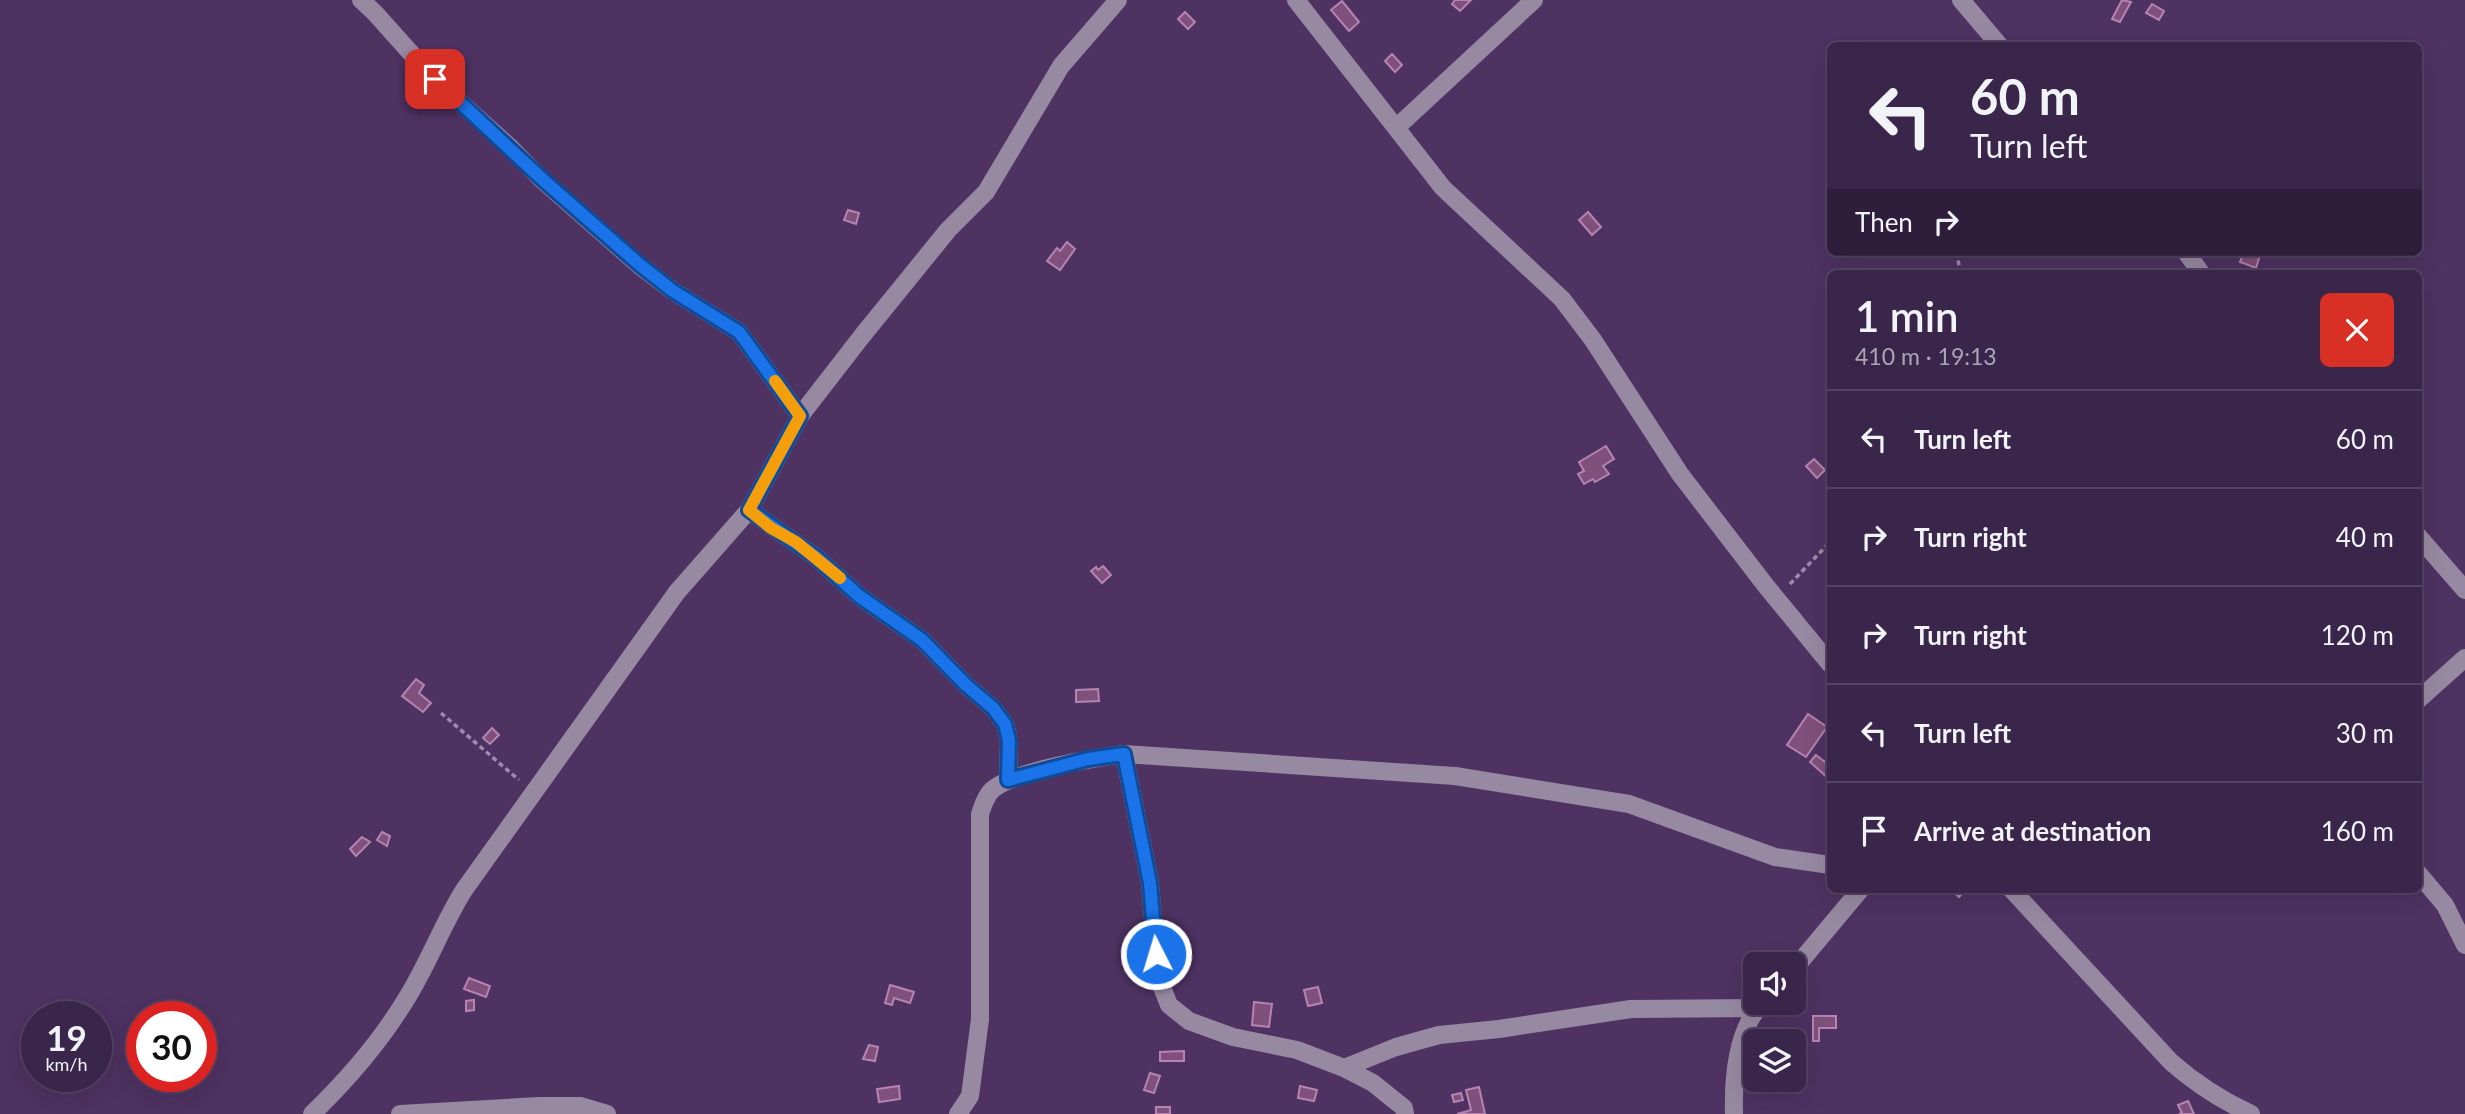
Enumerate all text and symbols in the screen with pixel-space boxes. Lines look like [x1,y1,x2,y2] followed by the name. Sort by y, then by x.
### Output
[405,49,465,109] pin
[416,60,454,98] icon: arrive
[1970,67,2080,125] text: 60 m
[1855,70,1946,161] icon: left
[1970,126,2087,165] text: Turn left
[1927,203,1965,241] icon: right
[1855,206,1913,238] text: Then
[1855,291,1959,341] text: 1 min
[2320,293,2394,367] button: close
[1855,342,1997,370] text: 410 m · 19:13
[1855,420,1893,458] icon: left
[1914,423,2011,455] text: Turn left
[2336,423,2394,455] text: 60 m
[1855,518,1893,556] icon: right
[1914,521,2027,553] text: Turn right
[2336,521,2394,553] text: 40 m
[1855,616,1893,654] icon: right
[1914,619,2027,651] text: Turn right
[2321,619,2394,651] text: 120 m
[1855,714,1893,752] icon: left
[1914,717,2011,749] text: Turn left
[2336,717,2394,749] text: 30 m
[1855,812,1893,850] icon: arrive
[1914,815,2151,847] text: Arrive at destination
[2321,815,2394,847] text: 160 m
[1119,917,1193,991] position arrow
[1743,952,1806,1092] map controls
[1743,952,1806,1015] button: sound
[126,1001,217,1092] speed limit sign: 30
[46,1016,87,1058] text: 19
[1743,1029,1806,1092] button: layers
[45,1053,88,1075] text: km/h

